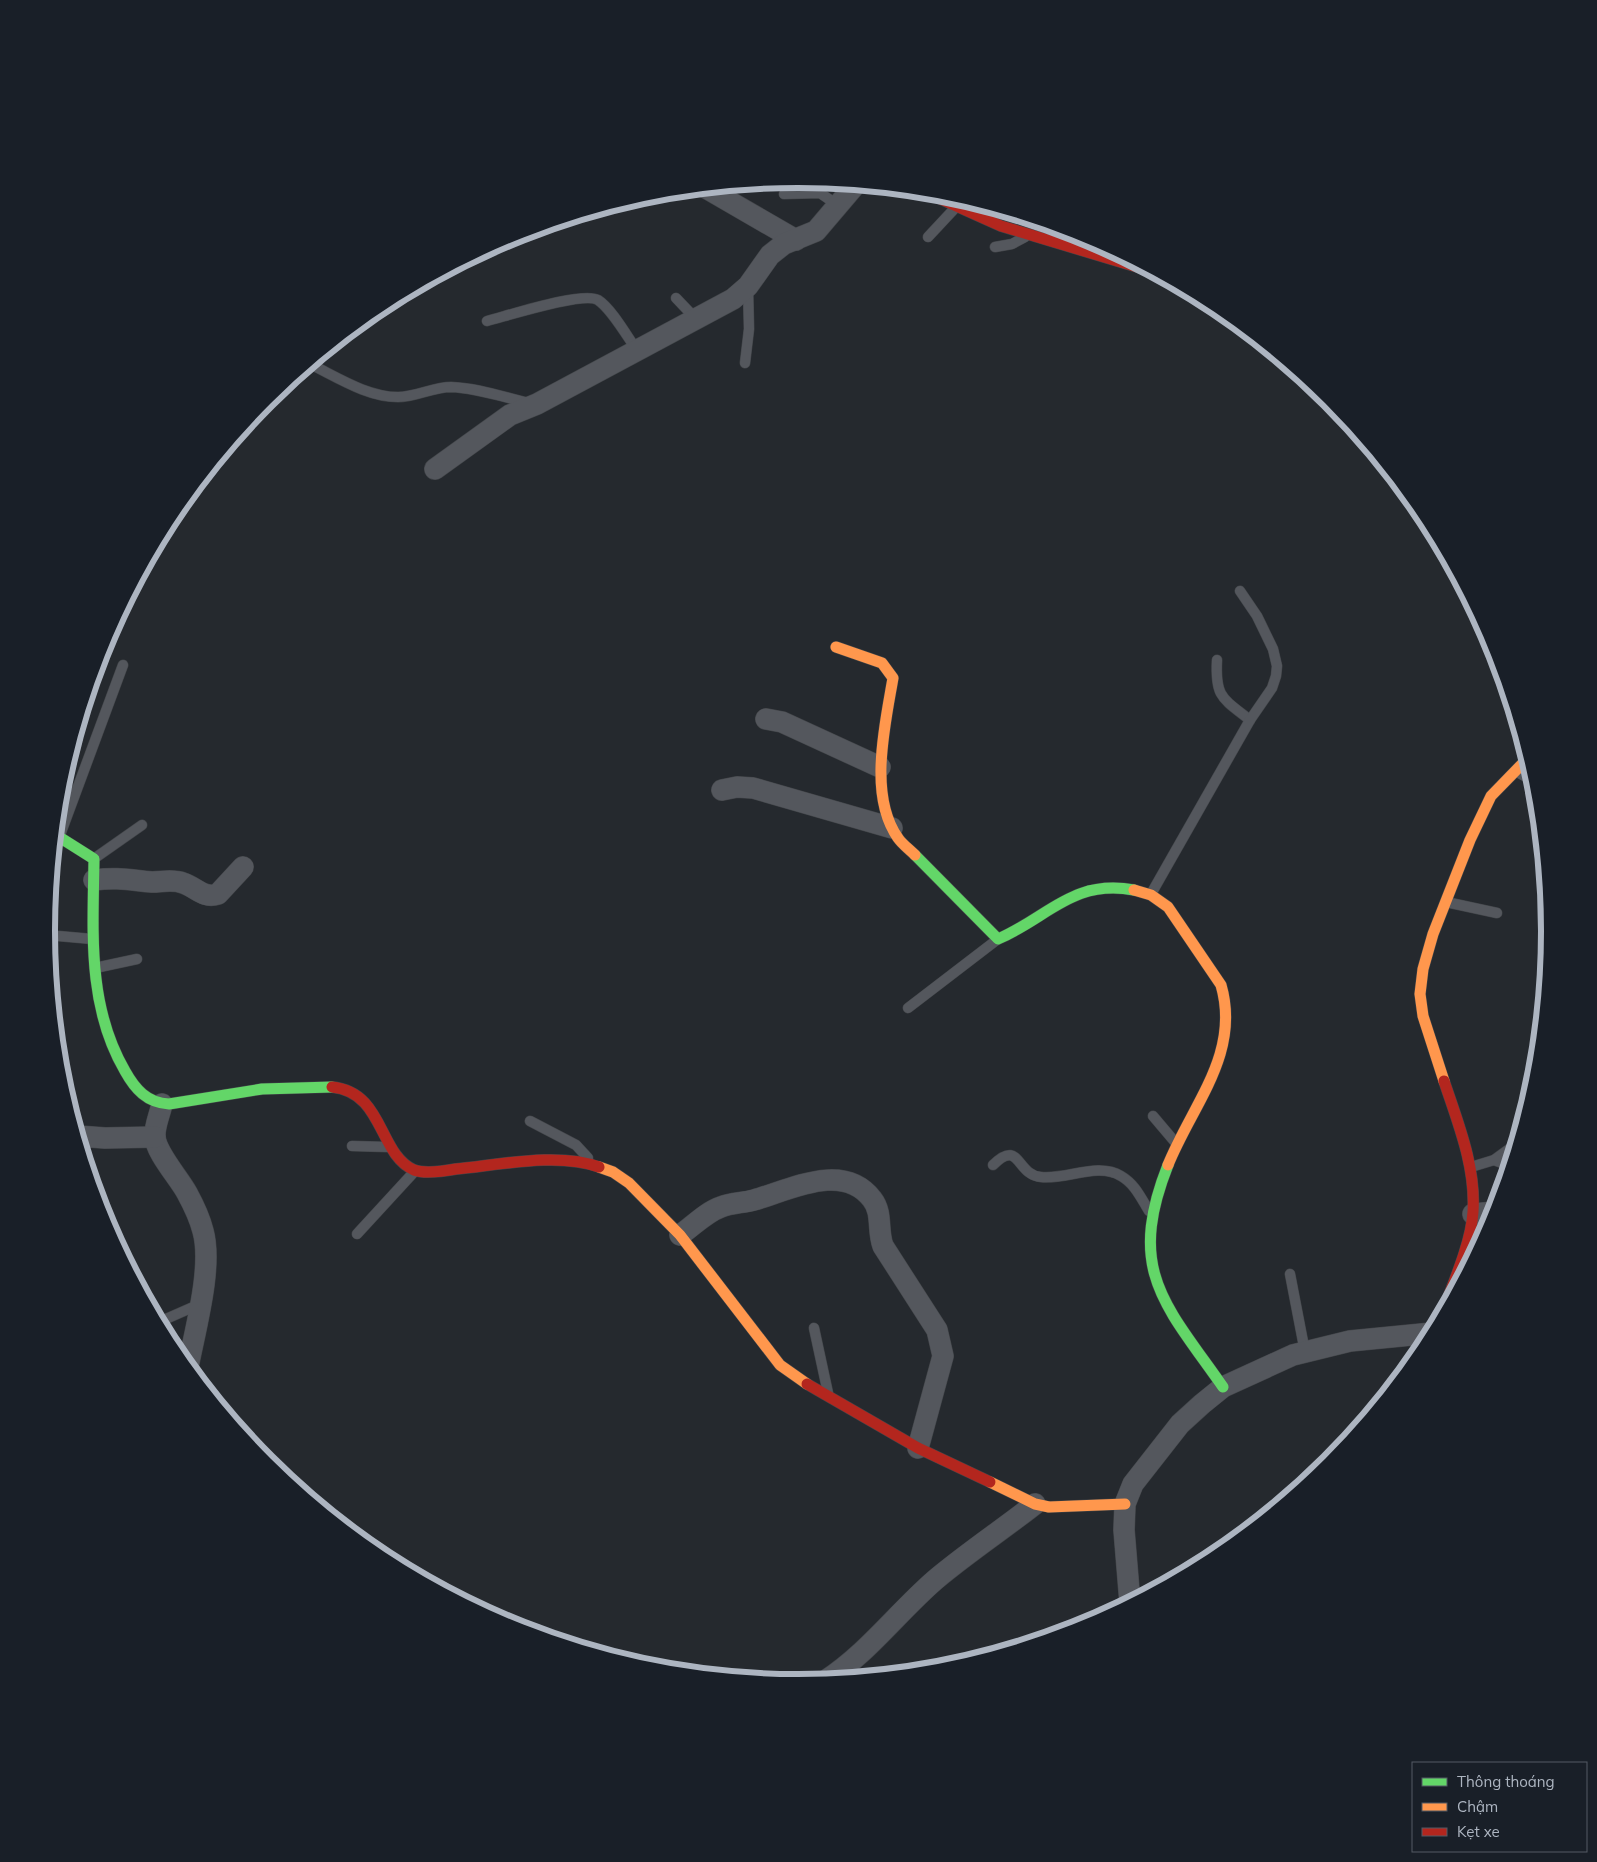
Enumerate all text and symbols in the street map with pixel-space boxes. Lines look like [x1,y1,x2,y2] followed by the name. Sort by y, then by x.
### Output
[1412,1762,1587,1852] legend
[1457,1772,1555,1791] text: Thông thoáng
[1457,1797,1498,1816] text: Chậm
[1457,1822,1500,1841] text: Kẹt xe

